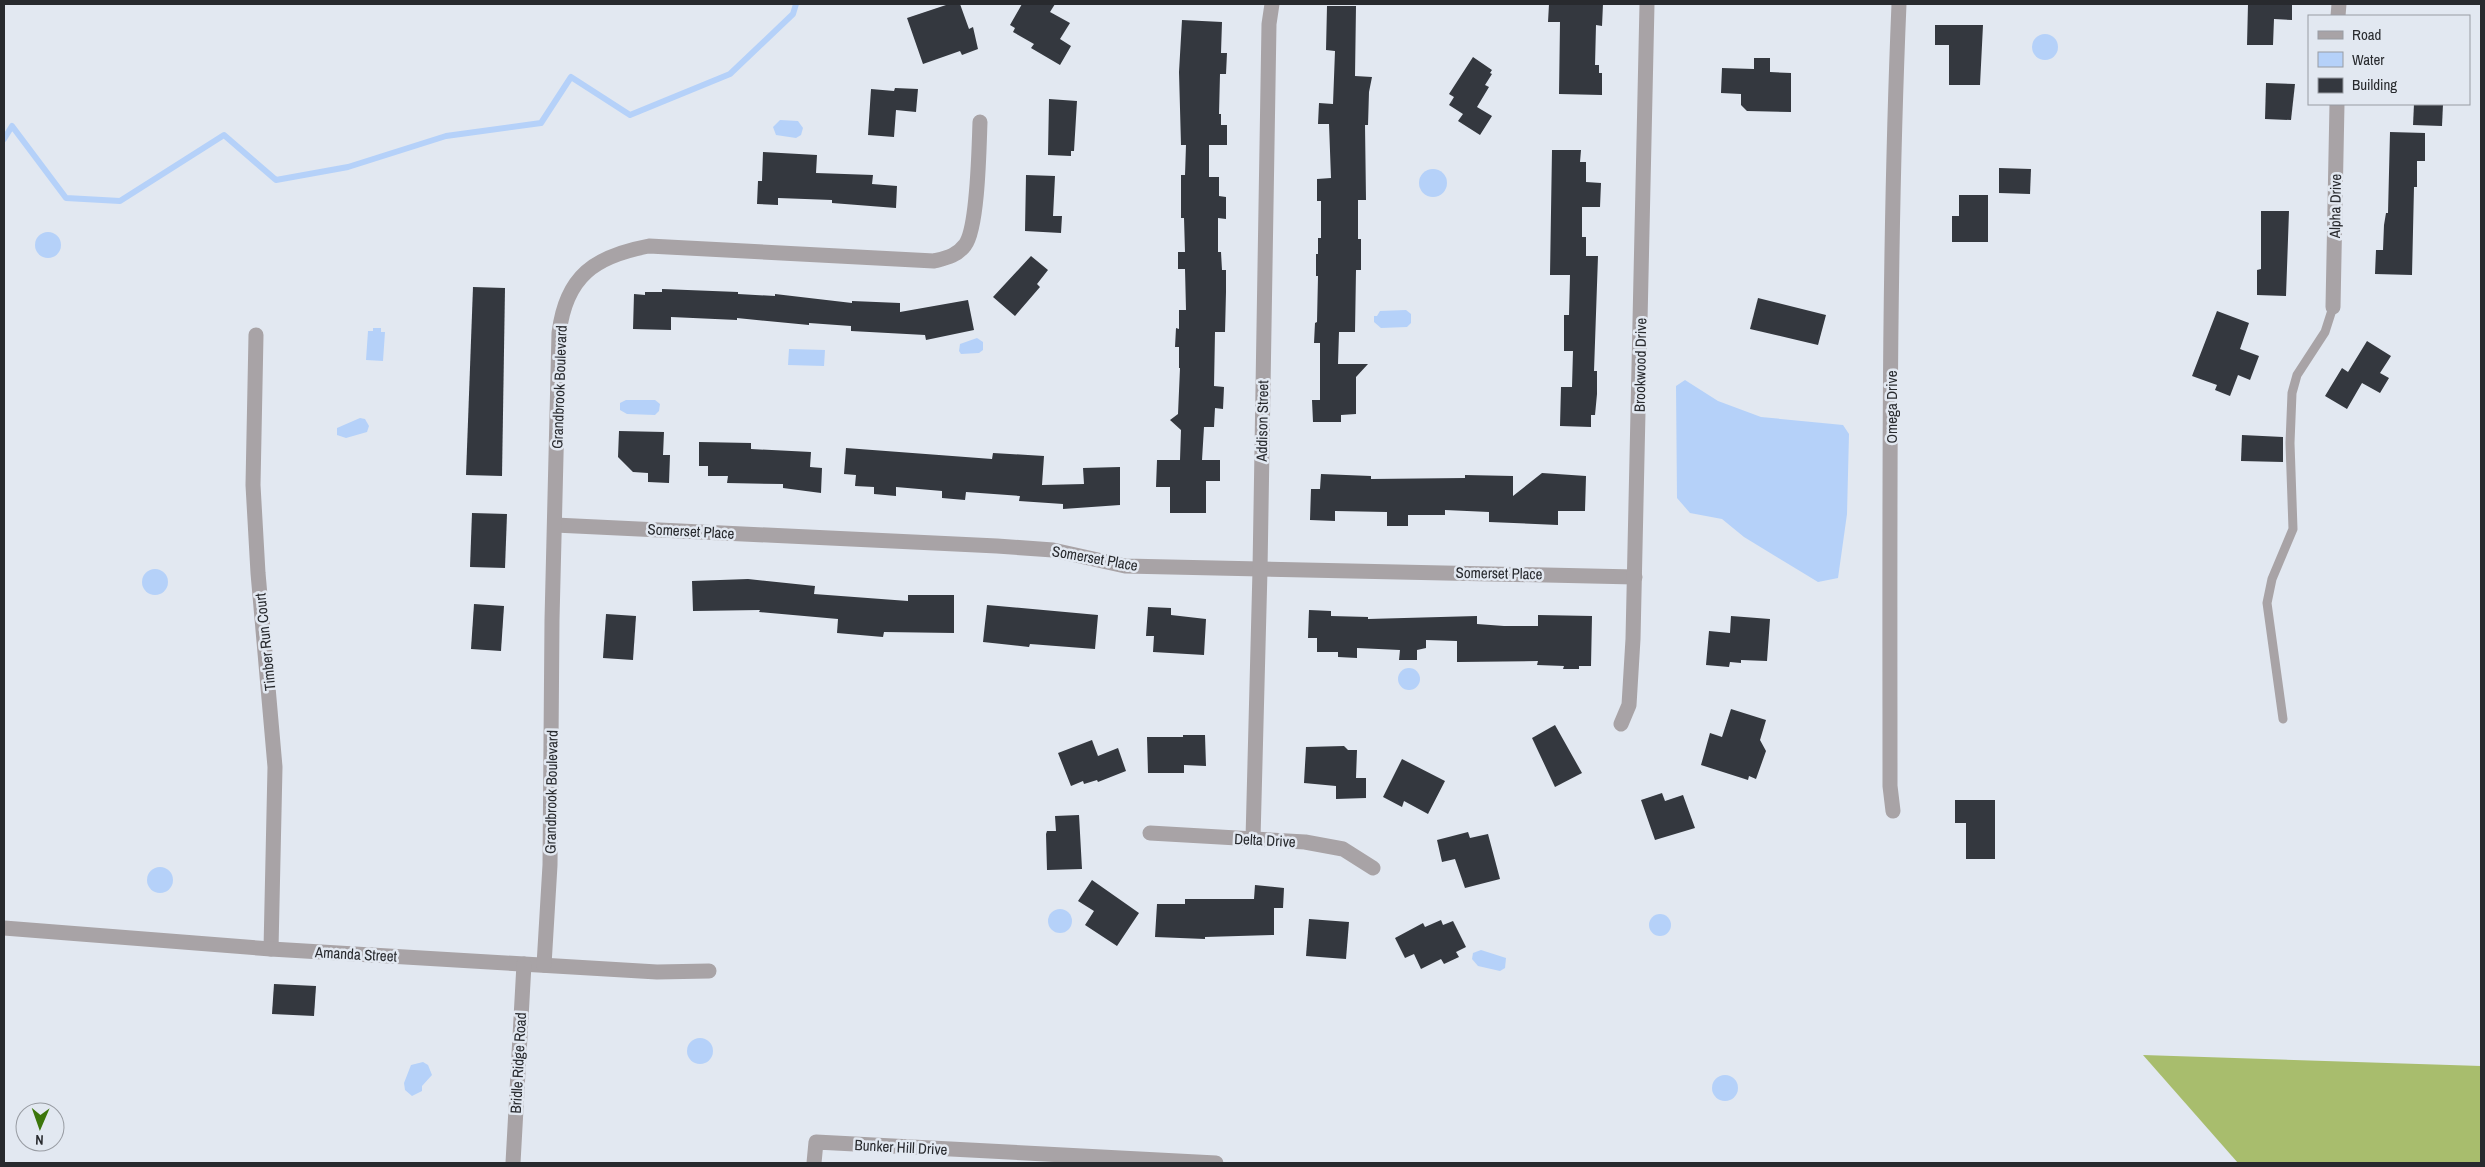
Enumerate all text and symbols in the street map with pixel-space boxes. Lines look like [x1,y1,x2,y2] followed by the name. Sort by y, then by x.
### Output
[2308,15,2470,105] legend
[2352,24,2381,45] text: Road
[2352,49,2384,70] text: Water
[2352,74,2397,95] text: Building
[2324,174,2346,239] street label: Alpha Drive
[1629,318,1651,412] street label: Brookwood Drive
[546,325,572,449] street label: Grandbrook Boulevard
[1881,370,1902,444] street label: Omega Drive
[1251,380,1273,463] street label: Addison Street
[647,518,735,544] street label: Somerset Place
[1050,540,1140,576] street label: Somerset Place
[1455,562,1543,584] street label: Somerset Place
[249,592,281,692] street label: Timber Run Court
[539,730,563,854] street label: Grandbrook Boulevard
[1234,828,1296,852] street label: Delta Drive
[313,941,398,967] street label: Amanda Street
[505,1012,531,1114] street label: Bridle Ridge Road
[15,1102,65,1152] north arrow
[35,1131,44,1149] text: N
[854,1134,948,1160] street label: Bunker Hill Drive

